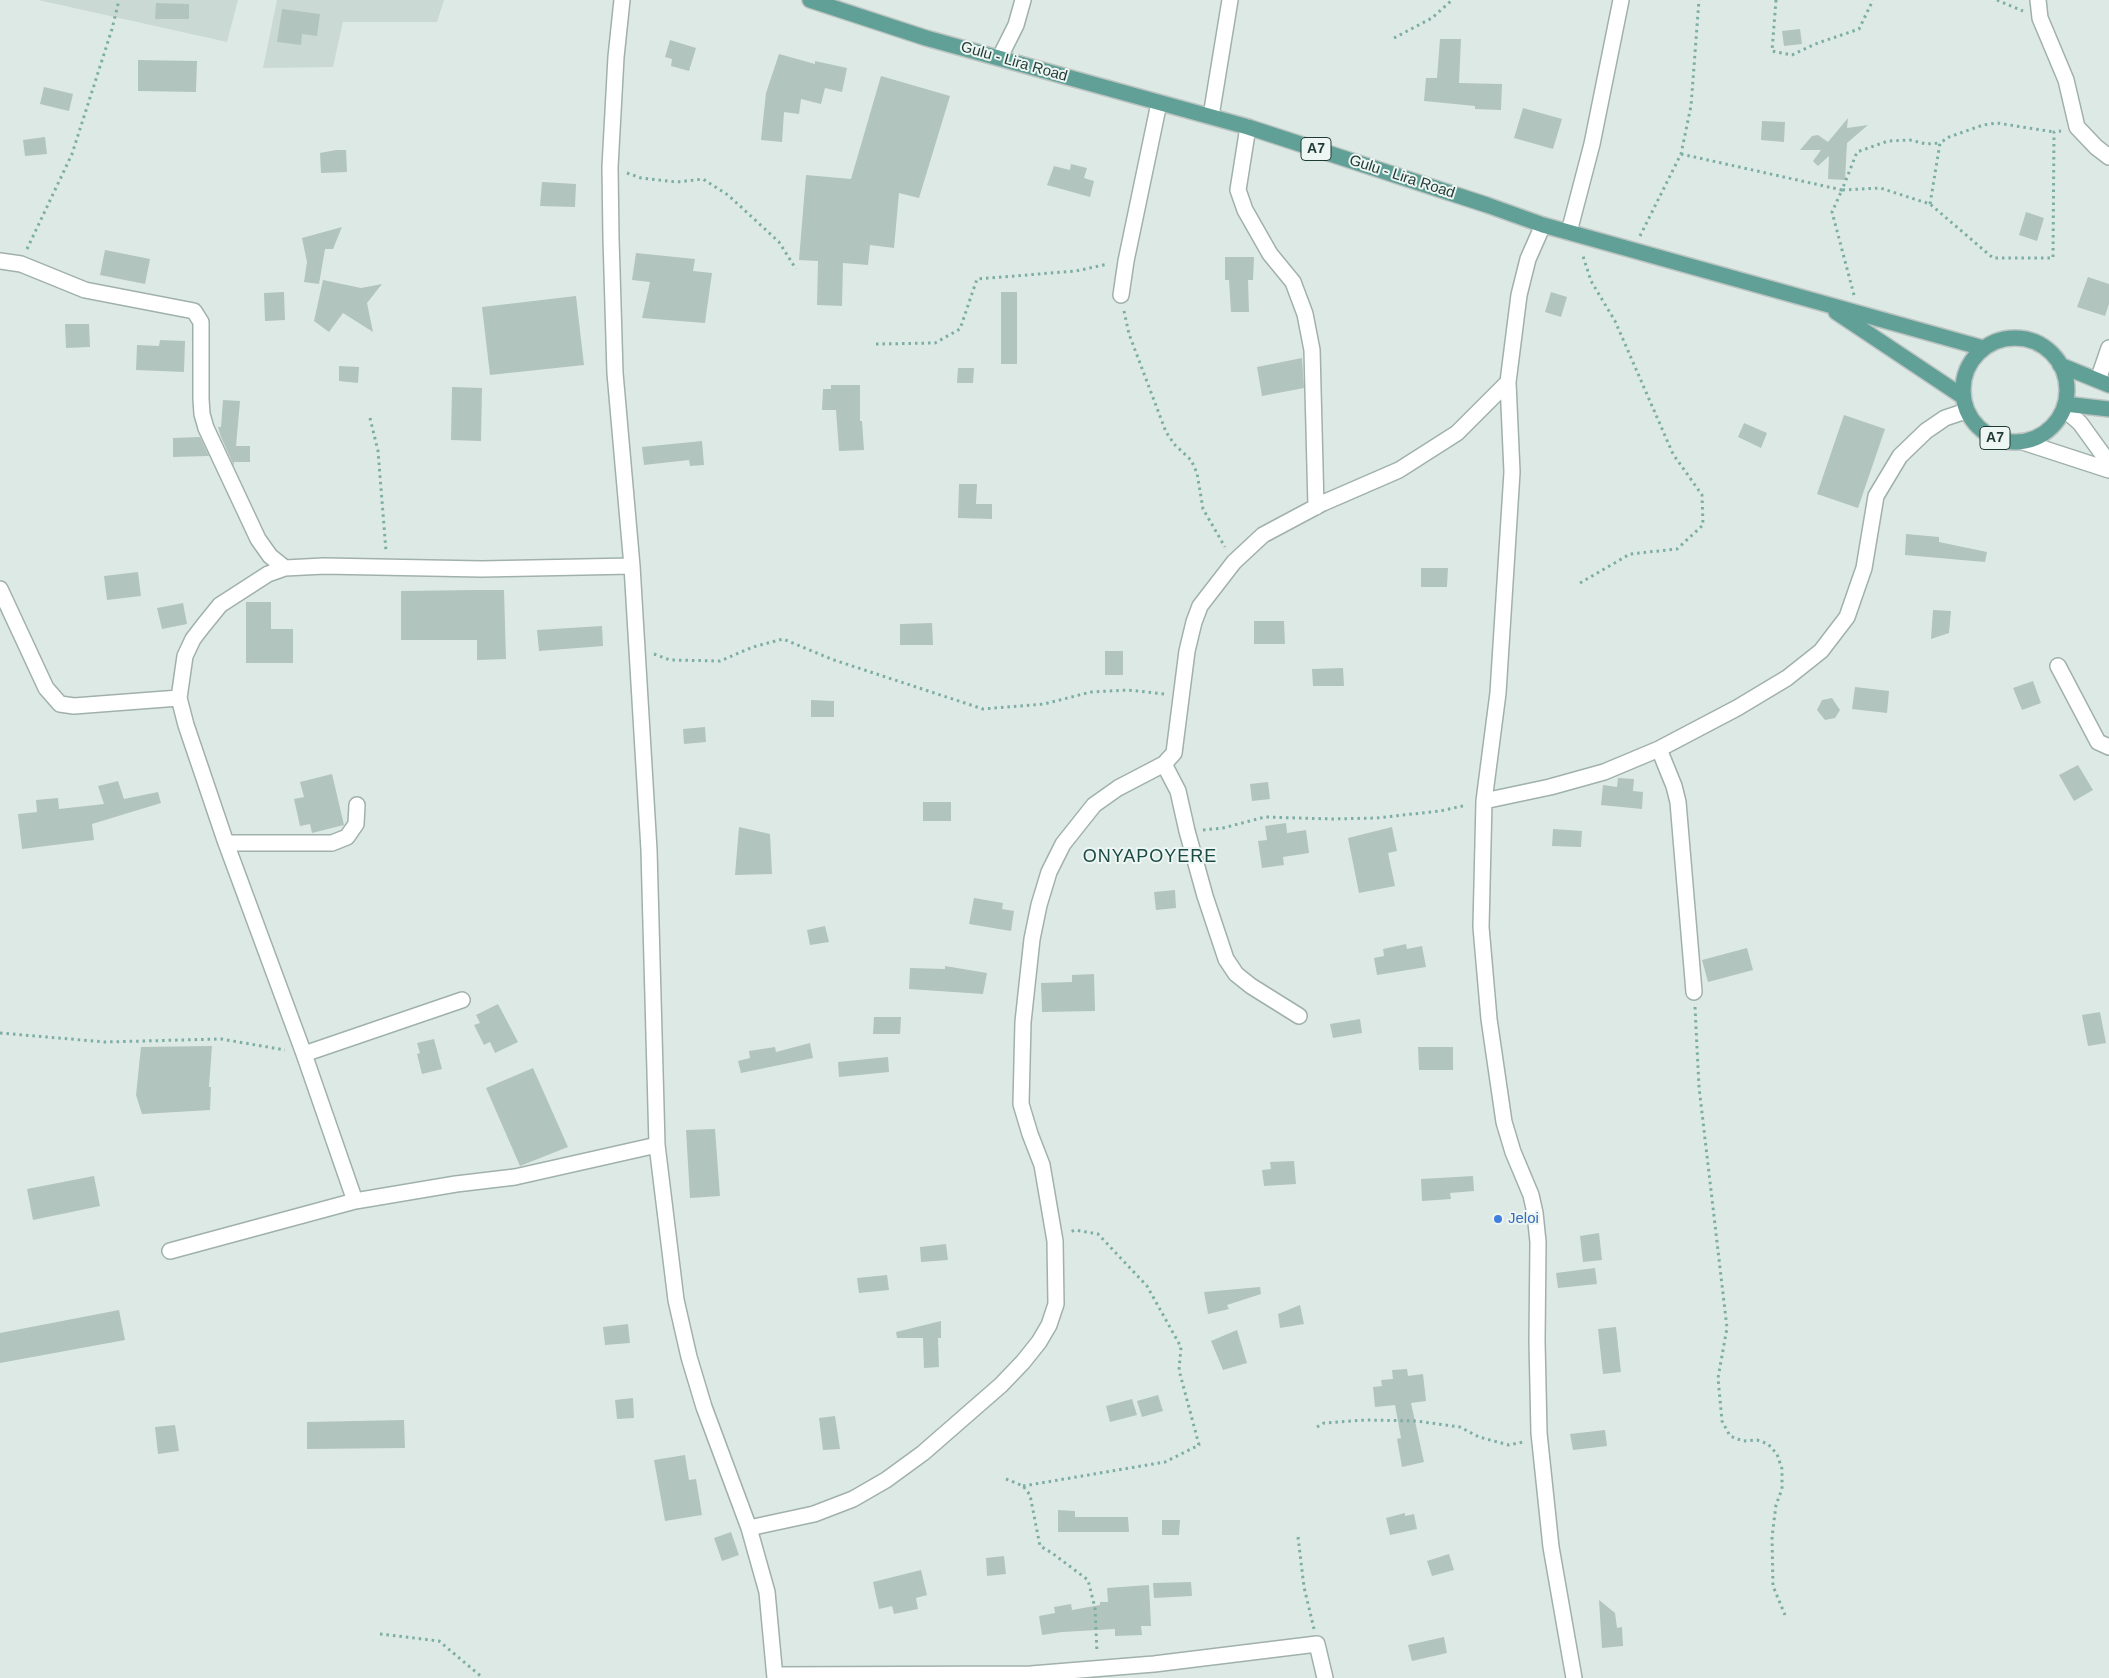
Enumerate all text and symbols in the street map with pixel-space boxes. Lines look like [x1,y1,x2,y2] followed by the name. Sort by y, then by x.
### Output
[959,38,1069,86] street label: Gulu - Lira Road
[1301,138,1331,160] road number: A7
[1347,151,1457,203] street label: Gulu - Lira Road
[1980,426,2010,449] road number: A7
[1081,846,1219,868] district label: ONYAPOYERE
[1508,1210,1539,1228] place label: Jeloi
[1492,1213,1504,1225] marker: Jeloi

